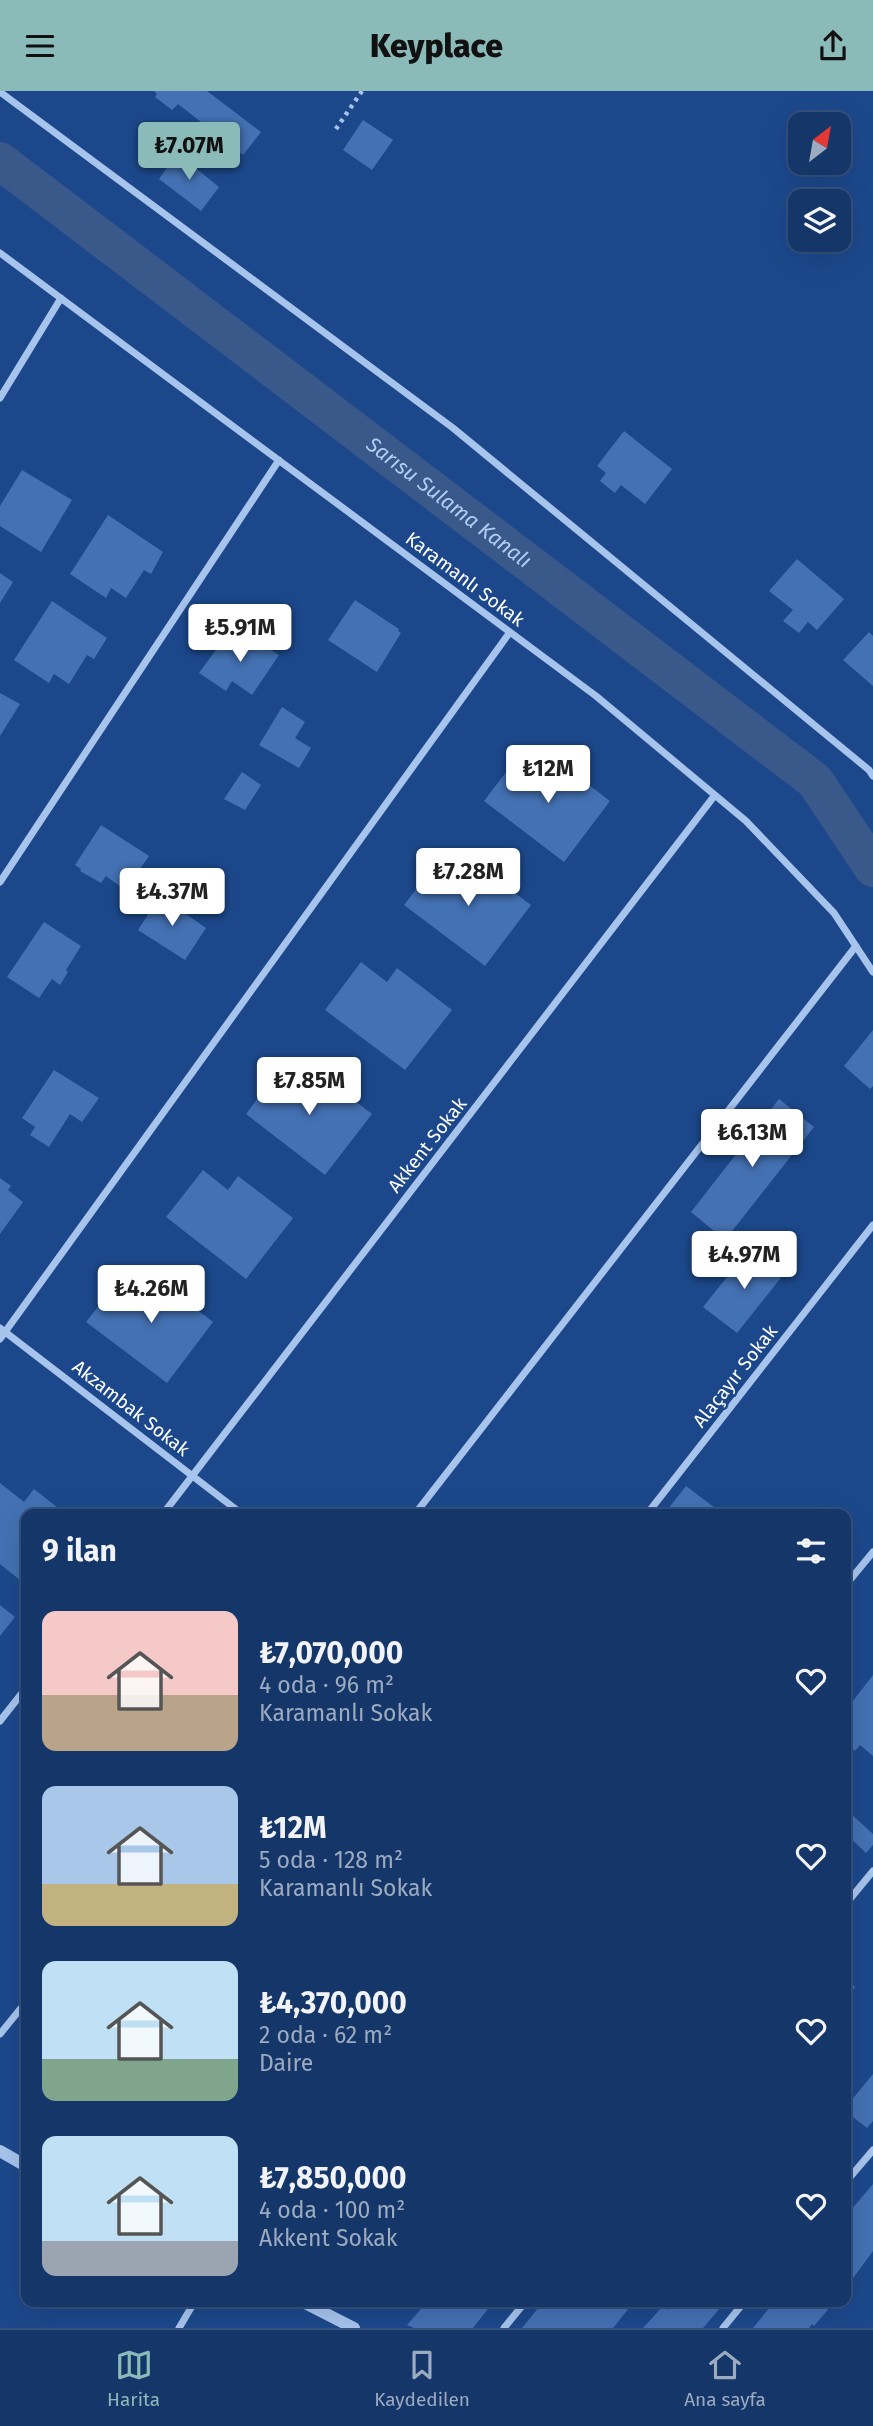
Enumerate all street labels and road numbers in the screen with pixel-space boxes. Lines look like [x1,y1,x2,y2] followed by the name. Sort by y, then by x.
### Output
[401,527,529,631] street label: Karamanlı Sokak
[383,1093,471,1197] street label: Akkent Sokak
[688,1320,782,1432] street label: Alaçayır Sokak
[68,1355,194,1461] street label: Akzambak Sokak

